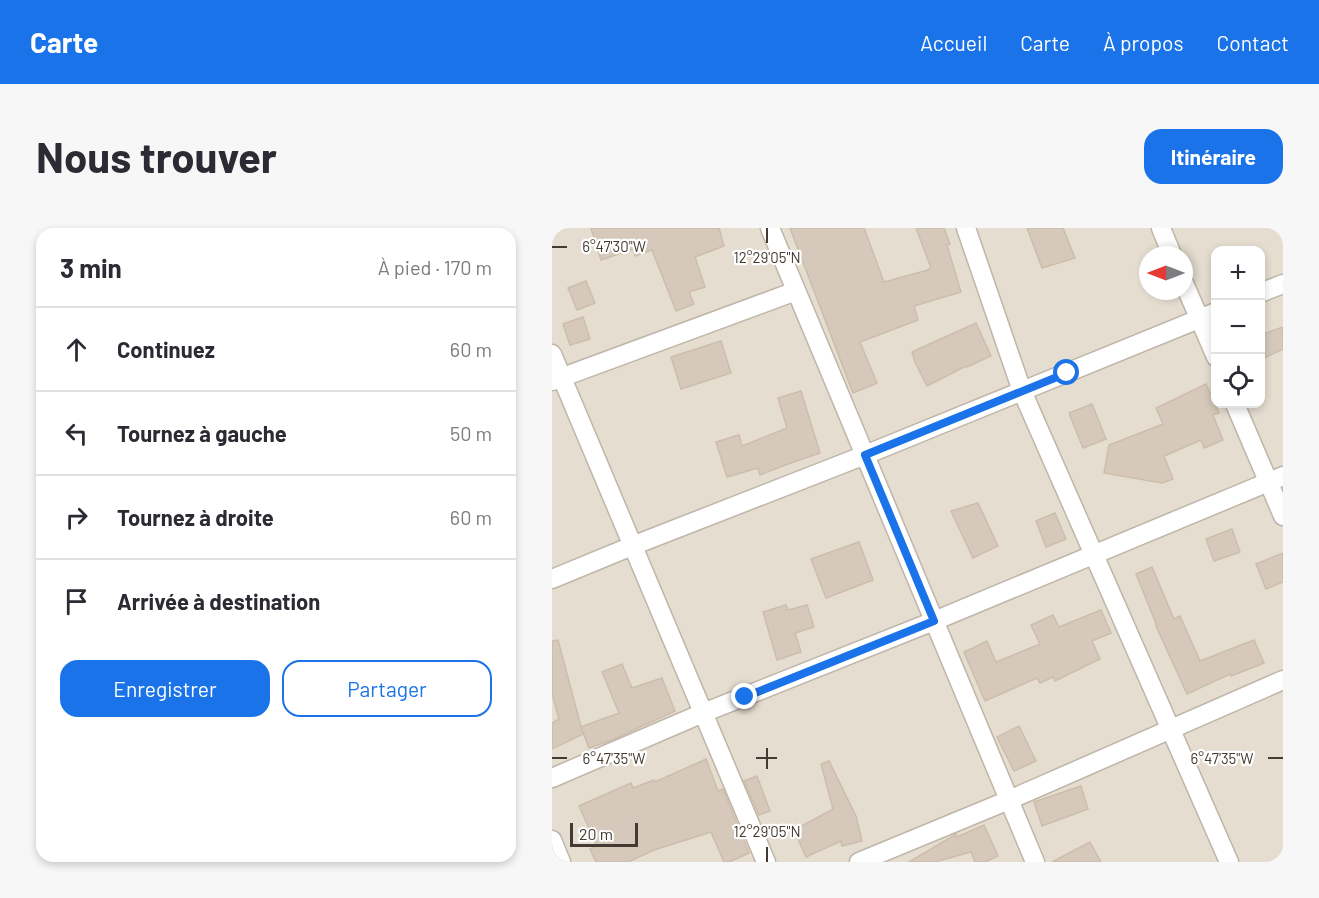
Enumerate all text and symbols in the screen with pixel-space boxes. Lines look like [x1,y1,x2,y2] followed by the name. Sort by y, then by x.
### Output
[30,25,98,59] text: Carte
[920,30,987,55] text: Accueil
[1020,30,1070,55] text: Carte
[1103,30,1184,55] text: À propos
[1217,30,1289,55] text: Contact
[1144,129,1283,184] button: Itinéraire
[36,131,277,181] text: Nous trouver
[582,237,646,255] text: 6°47'30"W
[1139,246,1193,300] north arrow
[1211,246,1265,408] map controls
[1211,246,1265,300] button: +
[733,248,801,266] text: 12°29'05"N
[60,252,122,283] text: 3 min
[378,255,492,279] text: À pied · 170 m
[1211,300,1265,354] button: −
[60,333,93,366] icon: ahead
[117,336,215,362] text: Continuez
[450,337,492,361] text: 60 m
[1211,354,1265,408] button: locate
[1053,359,1079,385] route start
[60,417,93,450] icon: left
[117,420,287,446] text: Tournez à gauche
[450,421,492,445] text: 50 m
[60,501,93,534] icon: right
[117,504,274,530] text: Tournez à droite
[450,505,492,529] text: 60 m
[60,585,93,618] icon: arrive
[117,588,320,614] text: Arrivée à destination
[60,660,270,717] button: Enregistrer
[282,660,492,717] button: Partager
[731,683,757,709] route end
[583,749,645,767] text: 6°47'35"W
[1191,749,1253,767] text: 6°47'35"W
[570,820,638,848] scale bar
[733,822,801,840] text: 12°29'05"N
[579,824,613,843] text: 20 m

